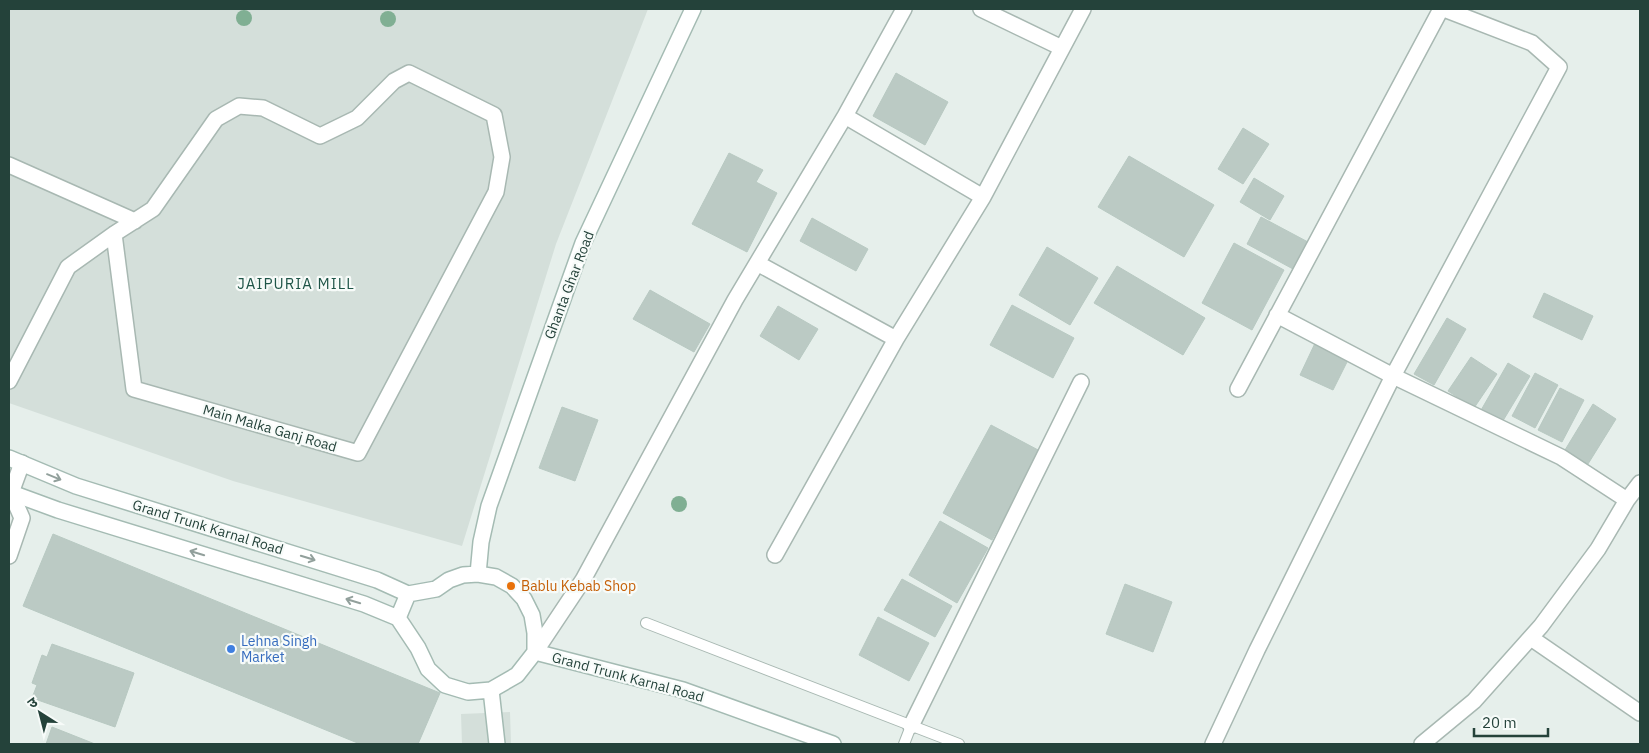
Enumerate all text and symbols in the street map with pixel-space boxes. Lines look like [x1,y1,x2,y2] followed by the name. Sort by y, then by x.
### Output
[540,228,598,342] street label: Ghanta Ghar Road
[237,274,355,293] district label: JAIPURIA MILL
[201,400,339,456] street label: Main Malka Ganj Road
[46,472,61,482] one-way arrow
[130,495,286,559] street label: Grand Trunk Karnal Road
[190,547,206,557] one-way arrow
[300,554,316,564] one-way arrow
[521,577,636,595] place label: Bablu Kebab Shop
[505,580,517,592] marker: Bablu Kebab Shop
[345,595,361,605] one-way arrow
[241,632,317,666] place label: Lehna Singh Market
[225,643,237,655] marker: Lehna Singh Market
[550,648,706,706] street label: Grand Trunk Karnal Road
[15,688,65,738] north arrow
[24,692,42,712] text: उ
[1474,706,1548,738] scale bar
[1482,713,1517,732] text: 20 m

